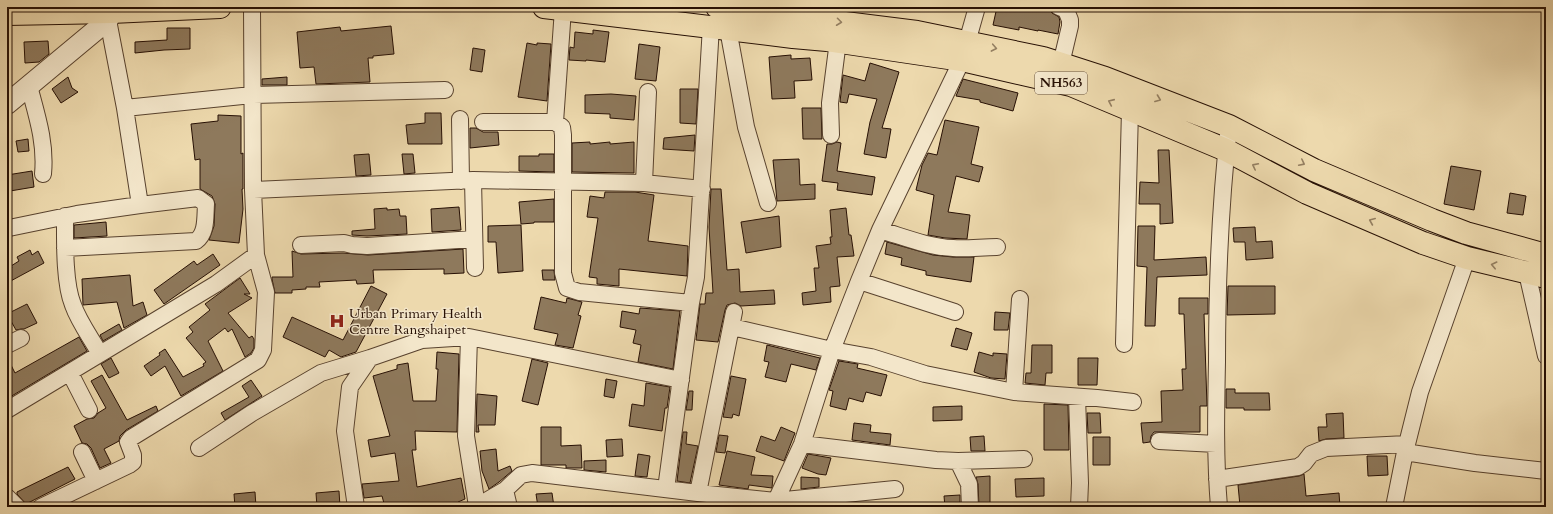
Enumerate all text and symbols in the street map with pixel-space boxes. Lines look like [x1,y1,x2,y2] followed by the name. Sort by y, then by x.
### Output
[836,17,842,26] one-way arrow
[991,44,997,52] one-way arrow
[1035,72,1087,94] road number: NH563
[1155,94,1162,102] one-way arrow
[1107,98,1114,106] one-way arrow
[1298,159,1305,166] one-way arrow
[1252,163,1259,170] one-way arrow
[1369,218,1377,226] one-way arrow
[1491,261,1498,270] one-way arrow
[349,304,482,339] place label: Urban Primary Health Centre Rangshaipet
[328,312,346,330] hospital icon: Urban Primary Health Centre Rangshaipet

